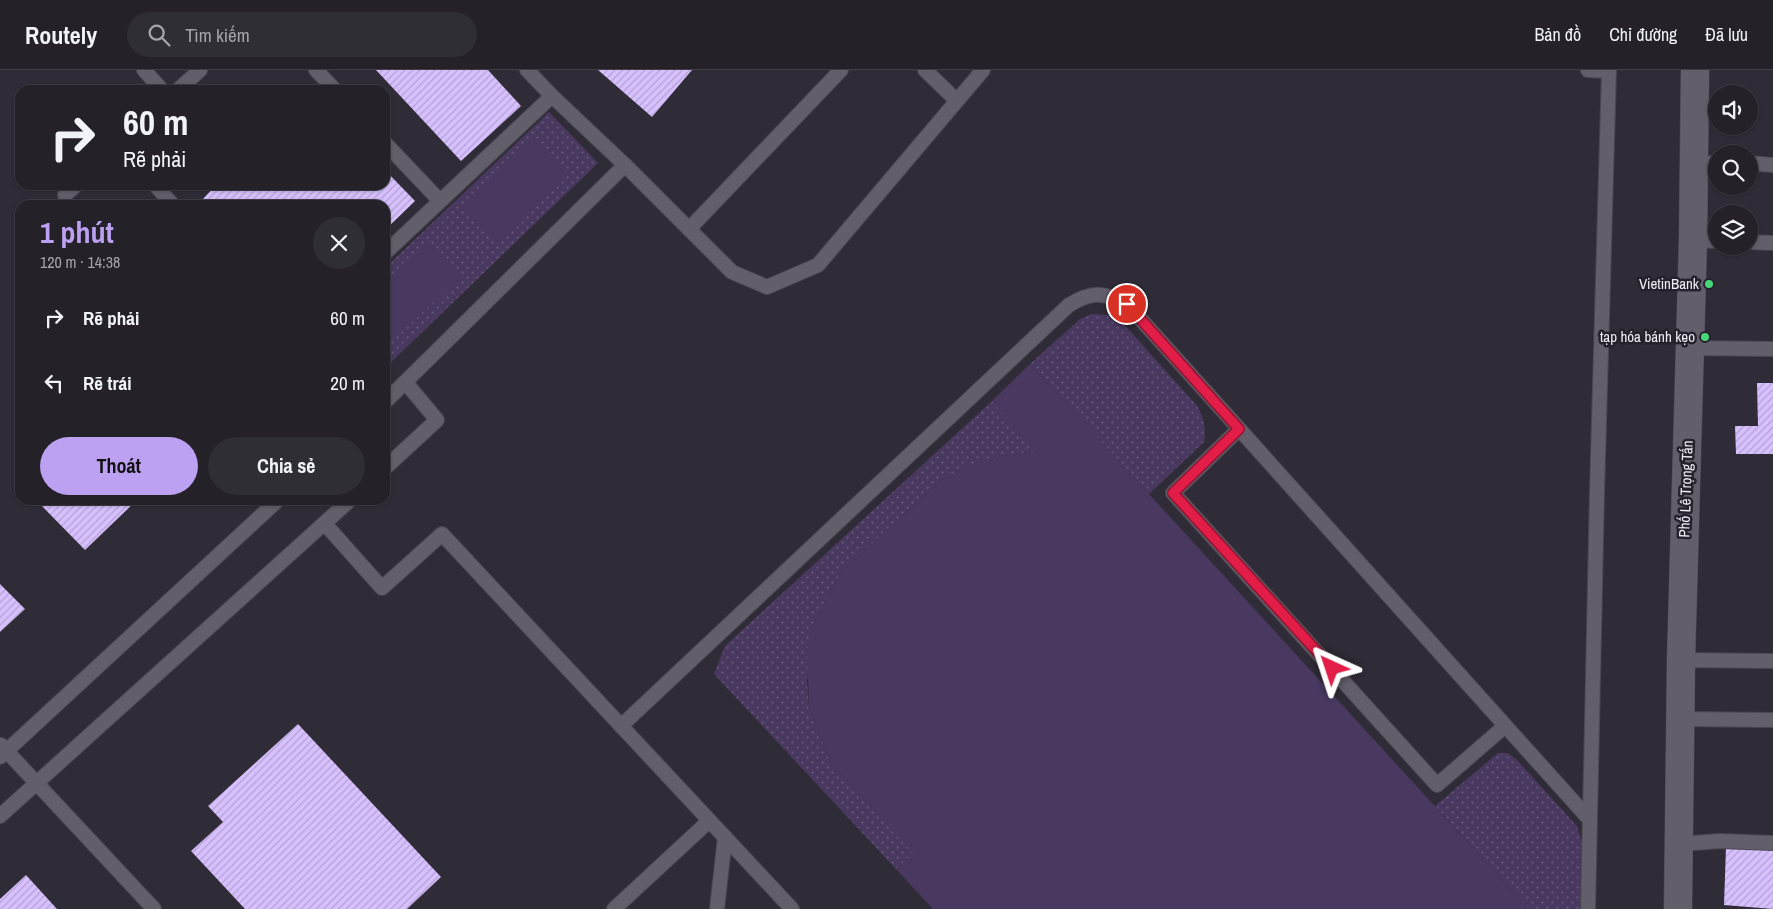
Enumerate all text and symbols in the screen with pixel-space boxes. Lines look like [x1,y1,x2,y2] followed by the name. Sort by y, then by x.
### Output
[127,12,477,57] search box
[25,19,97,51] text: Routely
[145,21,173,49] icon: search
[185,22,250,48] text: Tìm kiếm
[1534,22,1581,47] text: Bản đồ
[1609,22,1677,47] text: Chỉ đường
[1705,22,1748,47] text: Đã lưu
[1708,85,1758,255] map controls
[1708,85,1758,135] button: sound
[123,99,188,146] text: 60 m
[40,105,105,170] icon: right
[123,144,186,174] text: Rẽ phải
[1708,145,1758,195] button: search
[1708,205,1758,255] button: layers
[40,212,114,252] text: 1 phút
[313,217,365,269] button: close
[40,251,120,273] text: 120 m · 14:38
[1639,273,1700,294] place label: VietinBank
[1703,278,1715,290] marker: VietinBank
[1106,283,1148,325] pin
[1113,290,1141,318] icon: arrive
[40,304,68,332] icon: right
[83,305,139,331] text: Rẽ phải
[330,305,365,331] text: 60 m
[1600,326,1695,347] place label: tạp hóa bánh kẹo
[1699,331,1711,343] marker: tạp hóa bánh kẹo
[40,369,68,397] icon: left
[83,370,132,396] text: Rẽ trái
[330,370,365,396] text: 20 m
[40,437,198,495] button: Thoát
[208,437,365,495] button: Chia sẻ
[1673,440,1698,538] street label: Phố Lê Trọng Tấn
[1305,641,1357,693] position arrow

